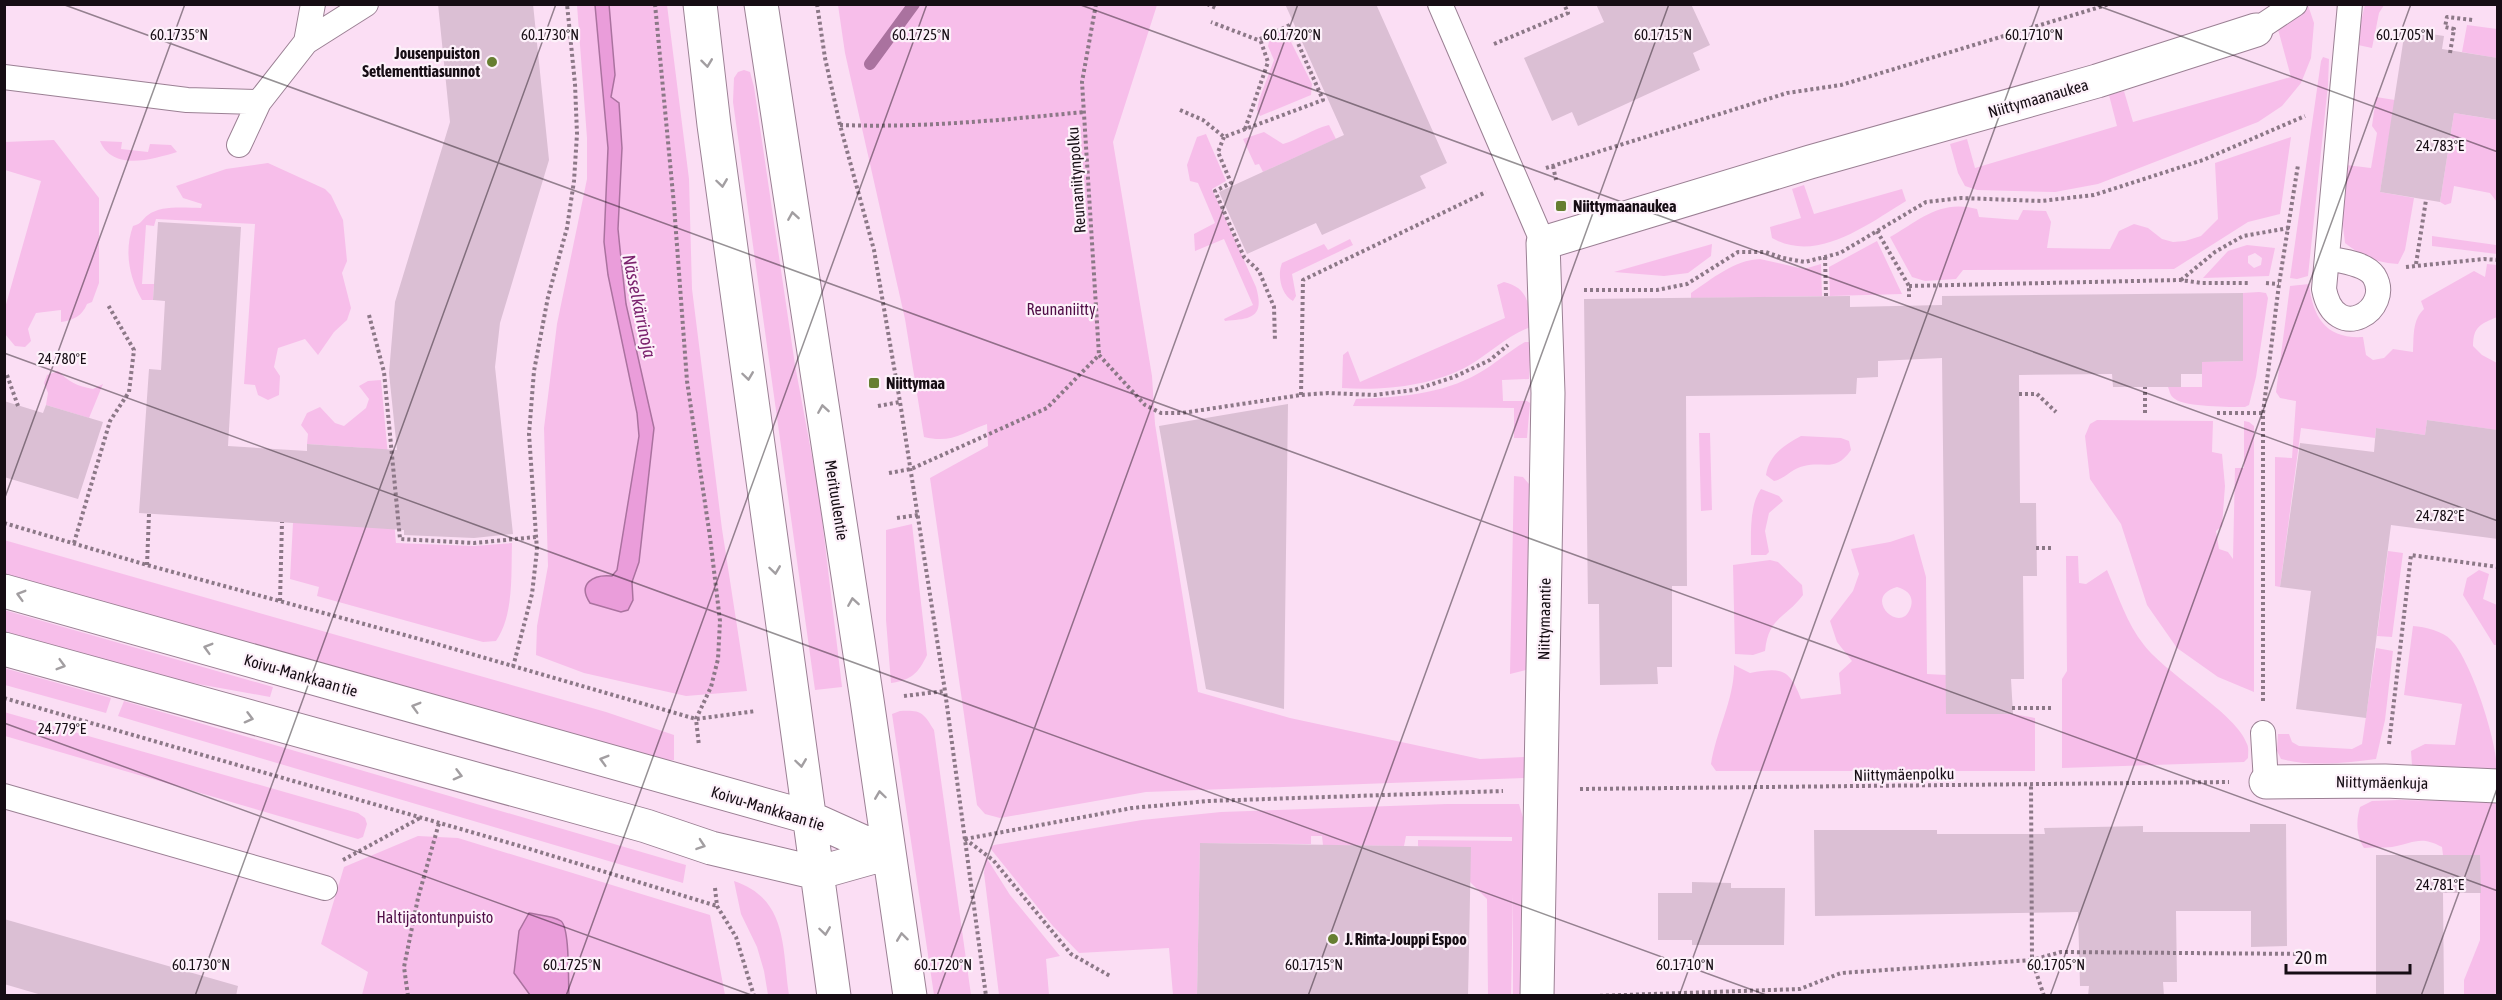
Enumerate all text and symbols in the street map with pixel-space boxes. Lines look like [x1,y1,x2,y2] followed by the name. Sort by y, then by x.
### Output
[150,26,208,43] text: 60.1735°N
[521,26,579,43] text: 60.1730°N
[892,26,950,43] text: 60.1725°N
[1263,26,1321,43] text: 60.1720°N
[1634,26,1692,43] text: 60.1715°N
[2005,26,2063,43] text: 60.1710°N
[2376,26,2434,43] text: 60.1705°N
[362,44,480,80] place label: Jousenpuiston Setlementtiasunnot
[485,55,499,69] marker: Jousenpuiston Setlementtiasunnot
[700,58,712,67] one-way arrow
[1986,75,2090,122] street label: Niittymaanaukea
[1063,126,1090,234] street label: Reunaniitynpolku
[2416,137,2465,154] text: 24.783°E
[715,179,727,188] one-way arrow
[1573,197,1676,215] place label: Niittymaanaukea
[1554,199,1568,213] marker: Niittymaanaukea
[788,212,800,221] one-way arrow
[618,252,661,360] water label: Nässelkärrinoja
[1026,300,1096,319] park label: Reunaniitty
[38,350,87,367] text: 24.780°E
[742,372,754,381] one-way arrow
[886,374,945,392] place label: Niittymaa
[867,376,881,390] marker: Niittymaa
[818,404,830,414] one-way arrow
[822,459,852,541] street label: Merituulentie
[2416,507,2465,524] text: 24.782°E
[768,565,780,574] one-way arrow
[1534,578,1555,660] street label: Niittymaantie
[16,590,26,603] one-way arrow
[847,597,859,606] one-way arrow
[203,643,213,656] one-way arrow
[242,650,360,700] street label: Koivu-Mankkaan tie
[55,658,66,670] one-way arrow
[411,702,422,714] one-way arrow
[244,710,254,723] one-way arrow
[38,720,87,737] text: 24.779°E
[599,755,610,767] one-way arrow
[794,758,807,767] one-way arrow
[1853,764,1955,785] street label: Niittymäenpolku
[453,767,463,780] one-way arrow
[2336,772,2428,793] street label: Niittymäenkuja
[709,782,827,834] street label: Koivu-Mankkaan tie
[875,790,887,799] one-way arrow
[695,837,706,850] one-way arrow
[2416,876,2465,893] text: 24.781°E
[377,908,493,927] park label: Haltijatontunpuisto
[818,926,831,935] one-way arrow
[1344,930,1467,948] place label: J. Rinta-Jouppi Espoo
[1326,932,1340,946] marker: J. Rinta-Jouppi Espoo
[897,933,909,942] one-way arrow
[2286,937,2410,975] scale bar
[2295,947,2327,968] text: 20 m
[172,956,230,973] text: 60.1730°N
[543,956,601,973] text: 60.1725°N
[914,956,972,973] text: 60.1720°N
[1285,956,1343,973] text: 60.1715°N
[1656,956,1714,973] text: 60.1710°N
[2027,956,2085,973] text: 60.1705°N

